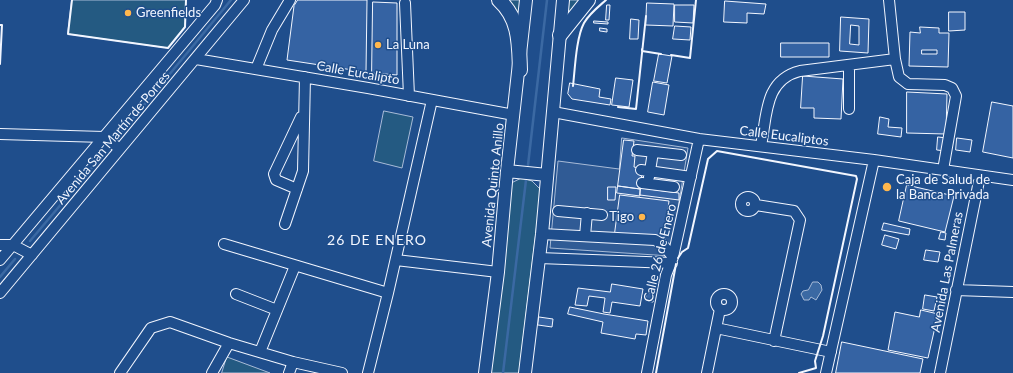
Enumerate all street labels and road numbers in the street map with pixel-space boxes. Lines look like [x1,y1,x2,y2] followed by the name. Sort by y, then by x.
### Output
[315,58,401,88] street label: Calle Eucalipto
[53,68,173,208] street label: Avenida San Martín de Porres
[479,122,507,248] street label: Avenida Quinto Anillo
[739,123,829,149] street label: Calle Eucaliptos
[640,202,680,304] street label: Calle 26 de Enero
[928,210,966,334] street label: Avenida Las Palmeras

